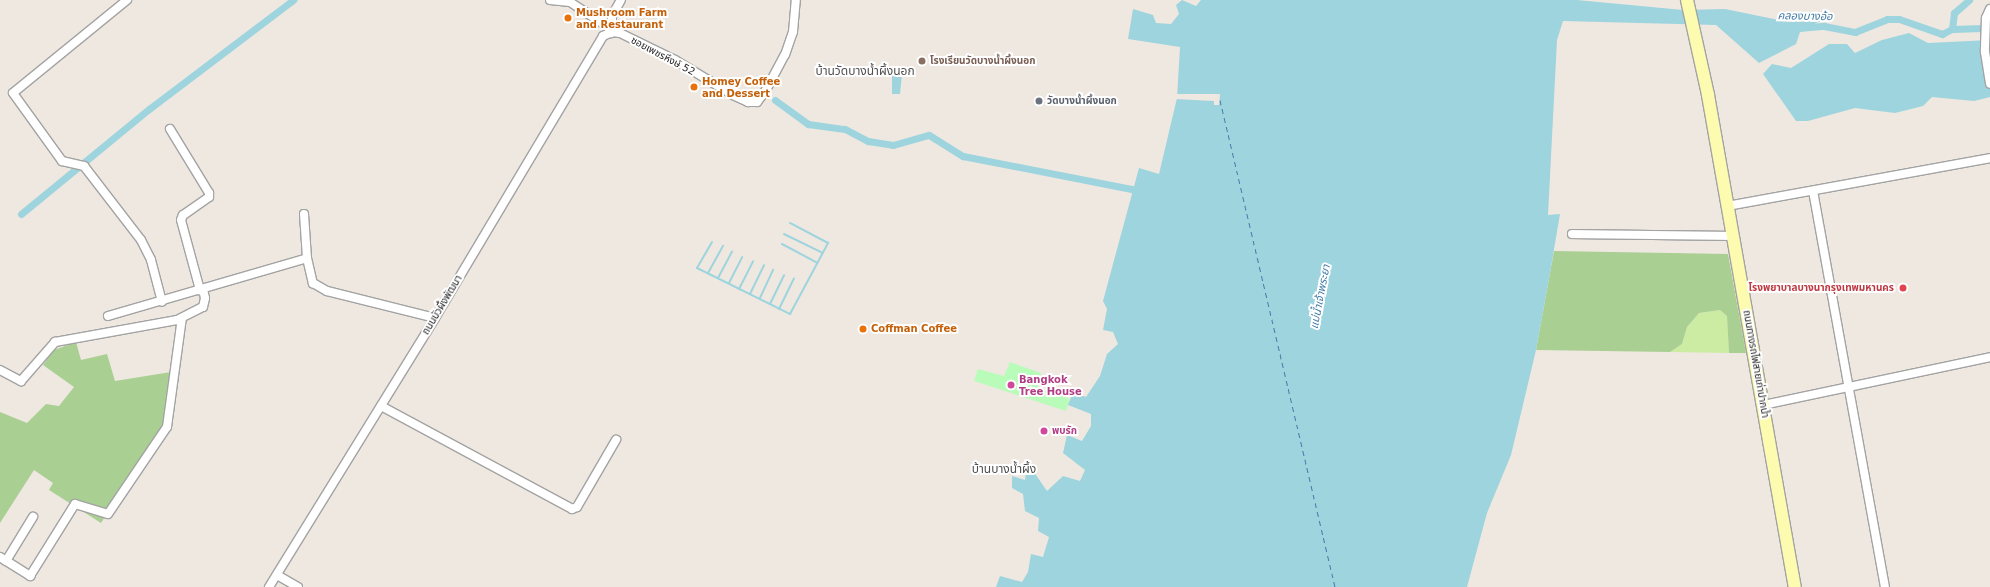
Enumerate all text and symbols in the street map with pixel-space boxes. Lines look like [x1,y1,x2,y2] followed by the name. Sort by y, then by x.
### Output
[576,6,667,30] place label: Mushroom Farm and Restaurant
[1777,10,1833,24] water label: คลองบางอ้อ
[563,13,573,23] marker: Mushroom Farm and Restaurant
[629,34,697,78] street label: ซอยเพชรหึงษ์ 52
[930,55,1035,67] place label: โรงเรียนวัดบางน้ำผึ้งนอก
[917,56,927,66] marker: โรงเรียนวัดบางน้ำผึ้งนอก
[815,65,915,79] district label: บ้านวัดบางน้ำผึ้งนอก
[702,75,780,98] place label: Homey Coffee and Dessert
[689,82,699,92] marker: Homey Coffee and Dessert
[1047,95,1117,107] place label: วัดบางน้ำผึ้งนอก
[1034,96,1044,106] marker: วัดบางน้ำผึ้งนอก
[1308,264,1334,330] water label: แม่น้ำเจ้าพระยา
[420,273,464,337] street label: ถนนบัวผึ้งพัฒนา
[1749,282,1894,294] place label: โรงพยาบาลบางนากรุงเทพมหานคร
[1897,282,1909,294] marker: โรงพยาบาลบางนากรุงเทพมหานคร
[1741,309,1771,419] street label: ถนนทางรถไฟสายเก่าปากน้ำ
[871,323,957,335] place label: Coffman Coffee
[858,324,868,334] marker: Coffman Coffee
[1019,373,1082,396] place label: Bangkok Tree House
[1006,380,1016,390] marker: Bangkok Tree House
[1052,425,1077,437] place label: พบรัก
[1039,426,1049,436] marker: พบรัก
[972,463,1036,477] district label: บ้านบางน้ำผึ้ง

